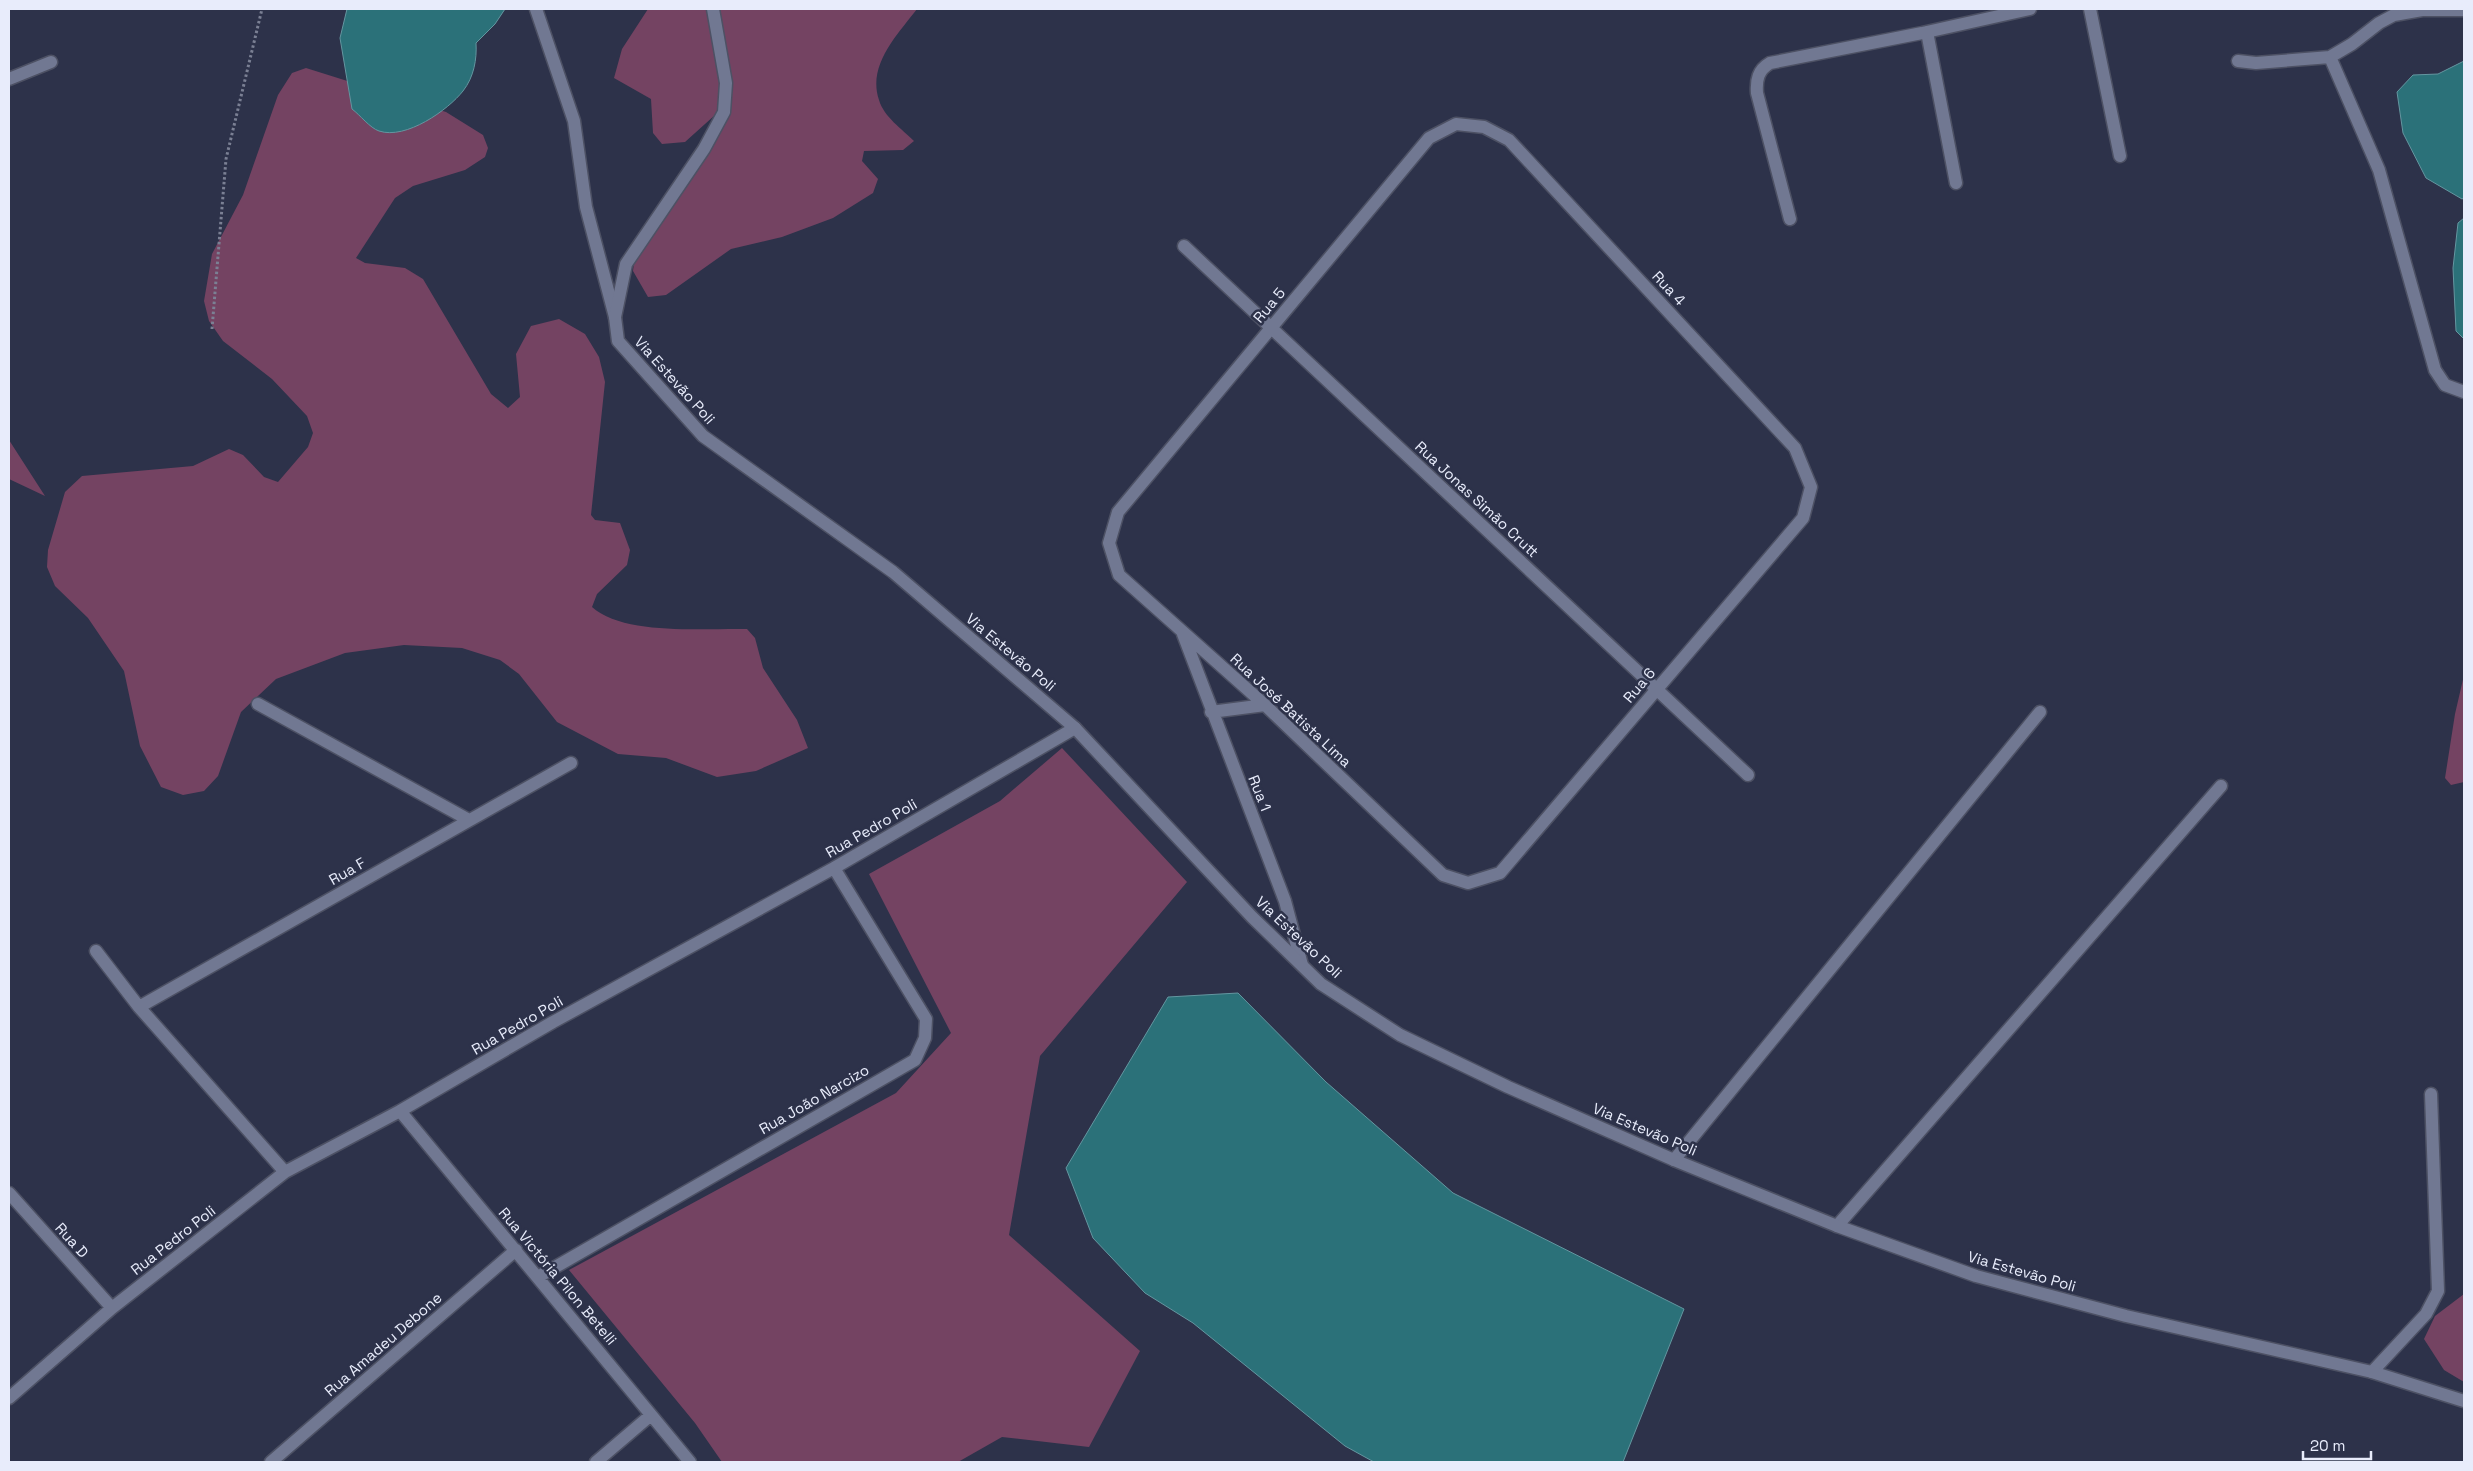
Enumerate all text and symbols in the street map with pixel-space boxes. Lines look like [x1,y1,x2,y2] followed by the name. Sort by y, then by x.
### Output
[1648,267,1690,309] street label: Rua 4
[1249,284,1289,326] street label: Rua 5
[631,332,719,428] street label: Via Estevão Poli
[1411,437,1543,561] street label: Rua Jonas Simão Crutt
[962,609,1060,695] street label: Via Estevão Poli
[1227,649,1356,771] street label: Rua José Batista Lima
[1619,663,1659,707] street label: Rua 6
[1244,772,1276,814] street label: Rua 1
[822,794,920,862] street label: Rua Pedro Poli
[325,853,369,889] street label: Rua F
[1252,892,1346,982] street label: Via Estevão Poli
[468,991,566,1059] street label: Rua Pedro Poli
[756,1060,872,1138] street label: Rua João Narcizo
[1590,1098,1700,1160] street label: Via Estevão Poli
[127,1201,219,1279] street label: Rua Pedro Poli
[495,1203,621,1349] street label: Rua Victória Pilon Betelli
[51,1218,93,1262] street label: Rua D
[1966,1246,2078,1296] street label: Via Estevão Poli
[321,1288,446,1400] street label: Rua Amadeu Debone
[2303,1428,2370,1460] scale bar
[2310,1436,2345,1455] text: 20 m

